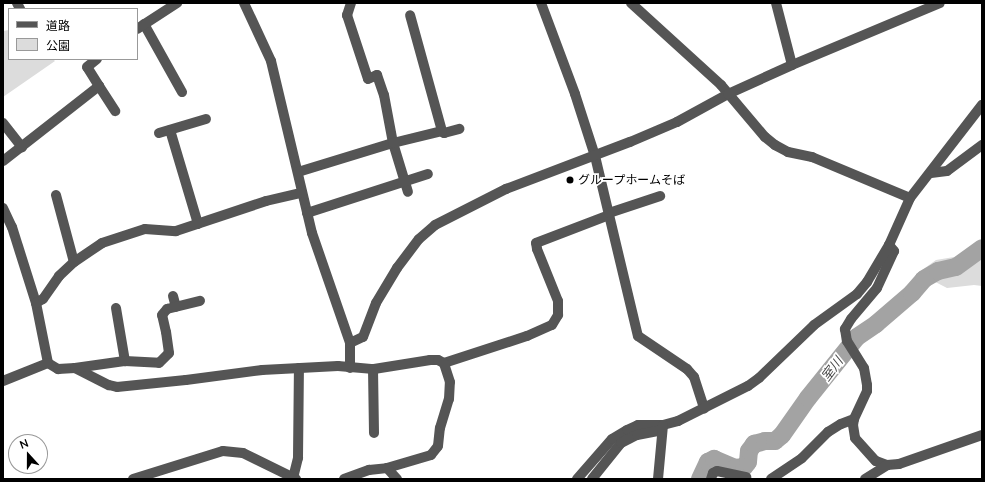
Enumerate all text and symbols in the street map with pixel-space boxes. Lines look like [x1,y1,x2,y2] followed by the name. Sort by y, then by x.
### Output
[8,8,138,60] legend
[46,18,70,33] text: 道路
[46,38,70,53] text: 公園
[578,173,686,187] place label: グループホームそば
[565,175,575,185] marker: グループホームそば
[818,354,846,384] water label: 室川
[8,434,48,474] north arrow
[18,436,30,452] text: N

